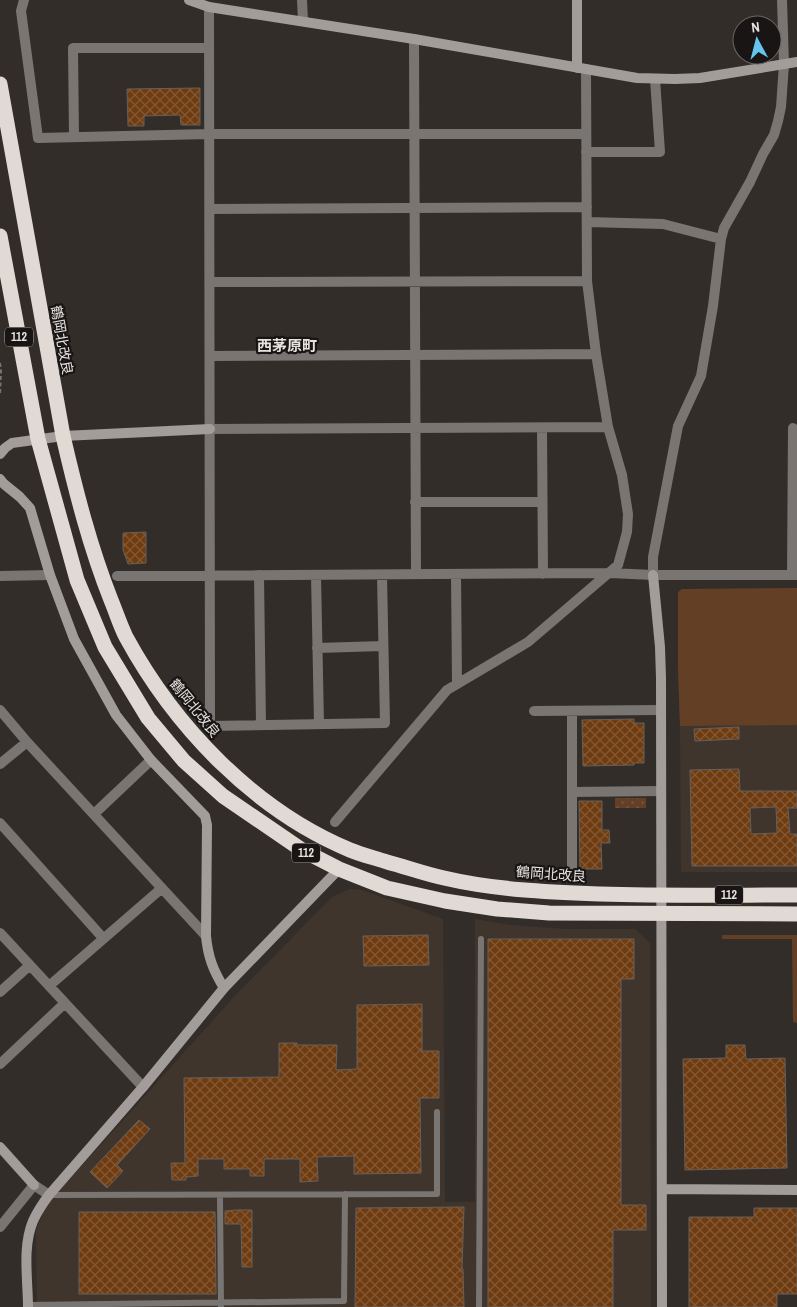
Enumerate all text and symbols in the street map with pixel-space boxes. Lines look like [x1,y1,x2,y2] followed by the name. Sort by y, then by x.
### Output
[732,15,782,65] north arrow
[750,18,761,37] text: N
[47,304,77,376] street label: 鶴岡北改良
[5,328,33,347] road number: 112
[257,335,317,356] district label: 西茅原町
[166,675,224,741] street label: 鶴岡北改良
[292,844,320,862] road number: 112
[515,863,587,885] street label: 鶴岡北改良
[715,886,743,904] road number: 112

